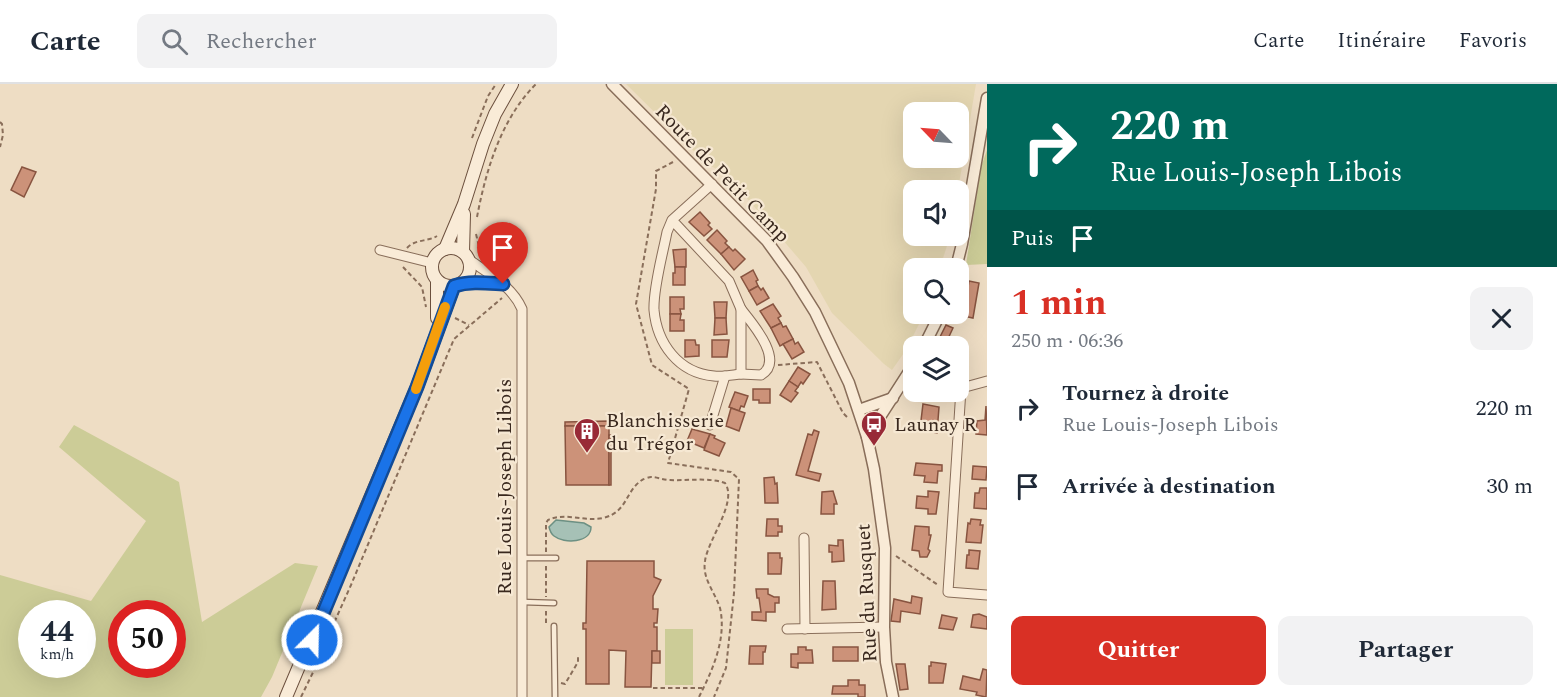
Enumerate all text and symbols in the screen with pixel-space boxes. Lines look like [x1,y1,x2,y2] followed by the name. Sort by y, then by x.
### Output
[137,14,557,68] search box
[30,20,101,63] text: Carte
[158,25,191,58] icon: search
[206,25,316,58] text: Rechercher
[1253,25,1304,57] text: Carte
[1337,25,1426,57] text: Itinéraire
[1459,25,1527,57] text: Favoris
[1110,95,1229,158] text: 220 m
[648,97,797,250] street label: Route de Petit Camp
[903,102,969,168] north arrow
[903,102,969,402] map controls
[1011,108,1089,186] icon: right
[1110,152,1402,194] text: Rue Louis-Joseph Libois
[903,180,969,246] button: sound
[477,222,528,284] pin
[1011,222,1054,255] text: Puis
[1066,222,1099,255] icon: arrive
[486,231,519,264] icon: arrive
[903,258,969,324] button: search
[1011,276,1107,331] text: 1 min
[1470,287,1533,350] button: close
[1011,326,1123,356] text: 250 m · 06:36
[903,336,969,402] button: layers
[1062,377,1229,410] text: Tournez à droite
[490,379,520,595] street label: Rue Louis-Joseph Libois
[1011,392,1044,425] icon: right
[1476,392,1533,425] text: 220 m
[606,406,724,459] place label: Blanchisserie du Trégor
[859,409,889,447] bus stop icon: Launay R
[894,410,977,440] place label: Launay R
[1062,410,1279,440] text: Rue Louis-Joseph Libois
[572,416,602,454] building icon: Blanchisserie du Trégor
[1011,470,1044,503] icon: arrive
[1062,470,1276,503] text: Arrivée à destination
[1487,470,1533,503] text: 30 m
[848,523,886,663] street label: Rue du Rusquet
[108,600,186,678] speed limit sign: 50
[280,608,344,672] position arrow
[40,609,74,655] text: 44
[1011,616,1266,685] button: Quitter
[1278,616,1533,685] button: Partager
[40,643,74,666] text: km/h

